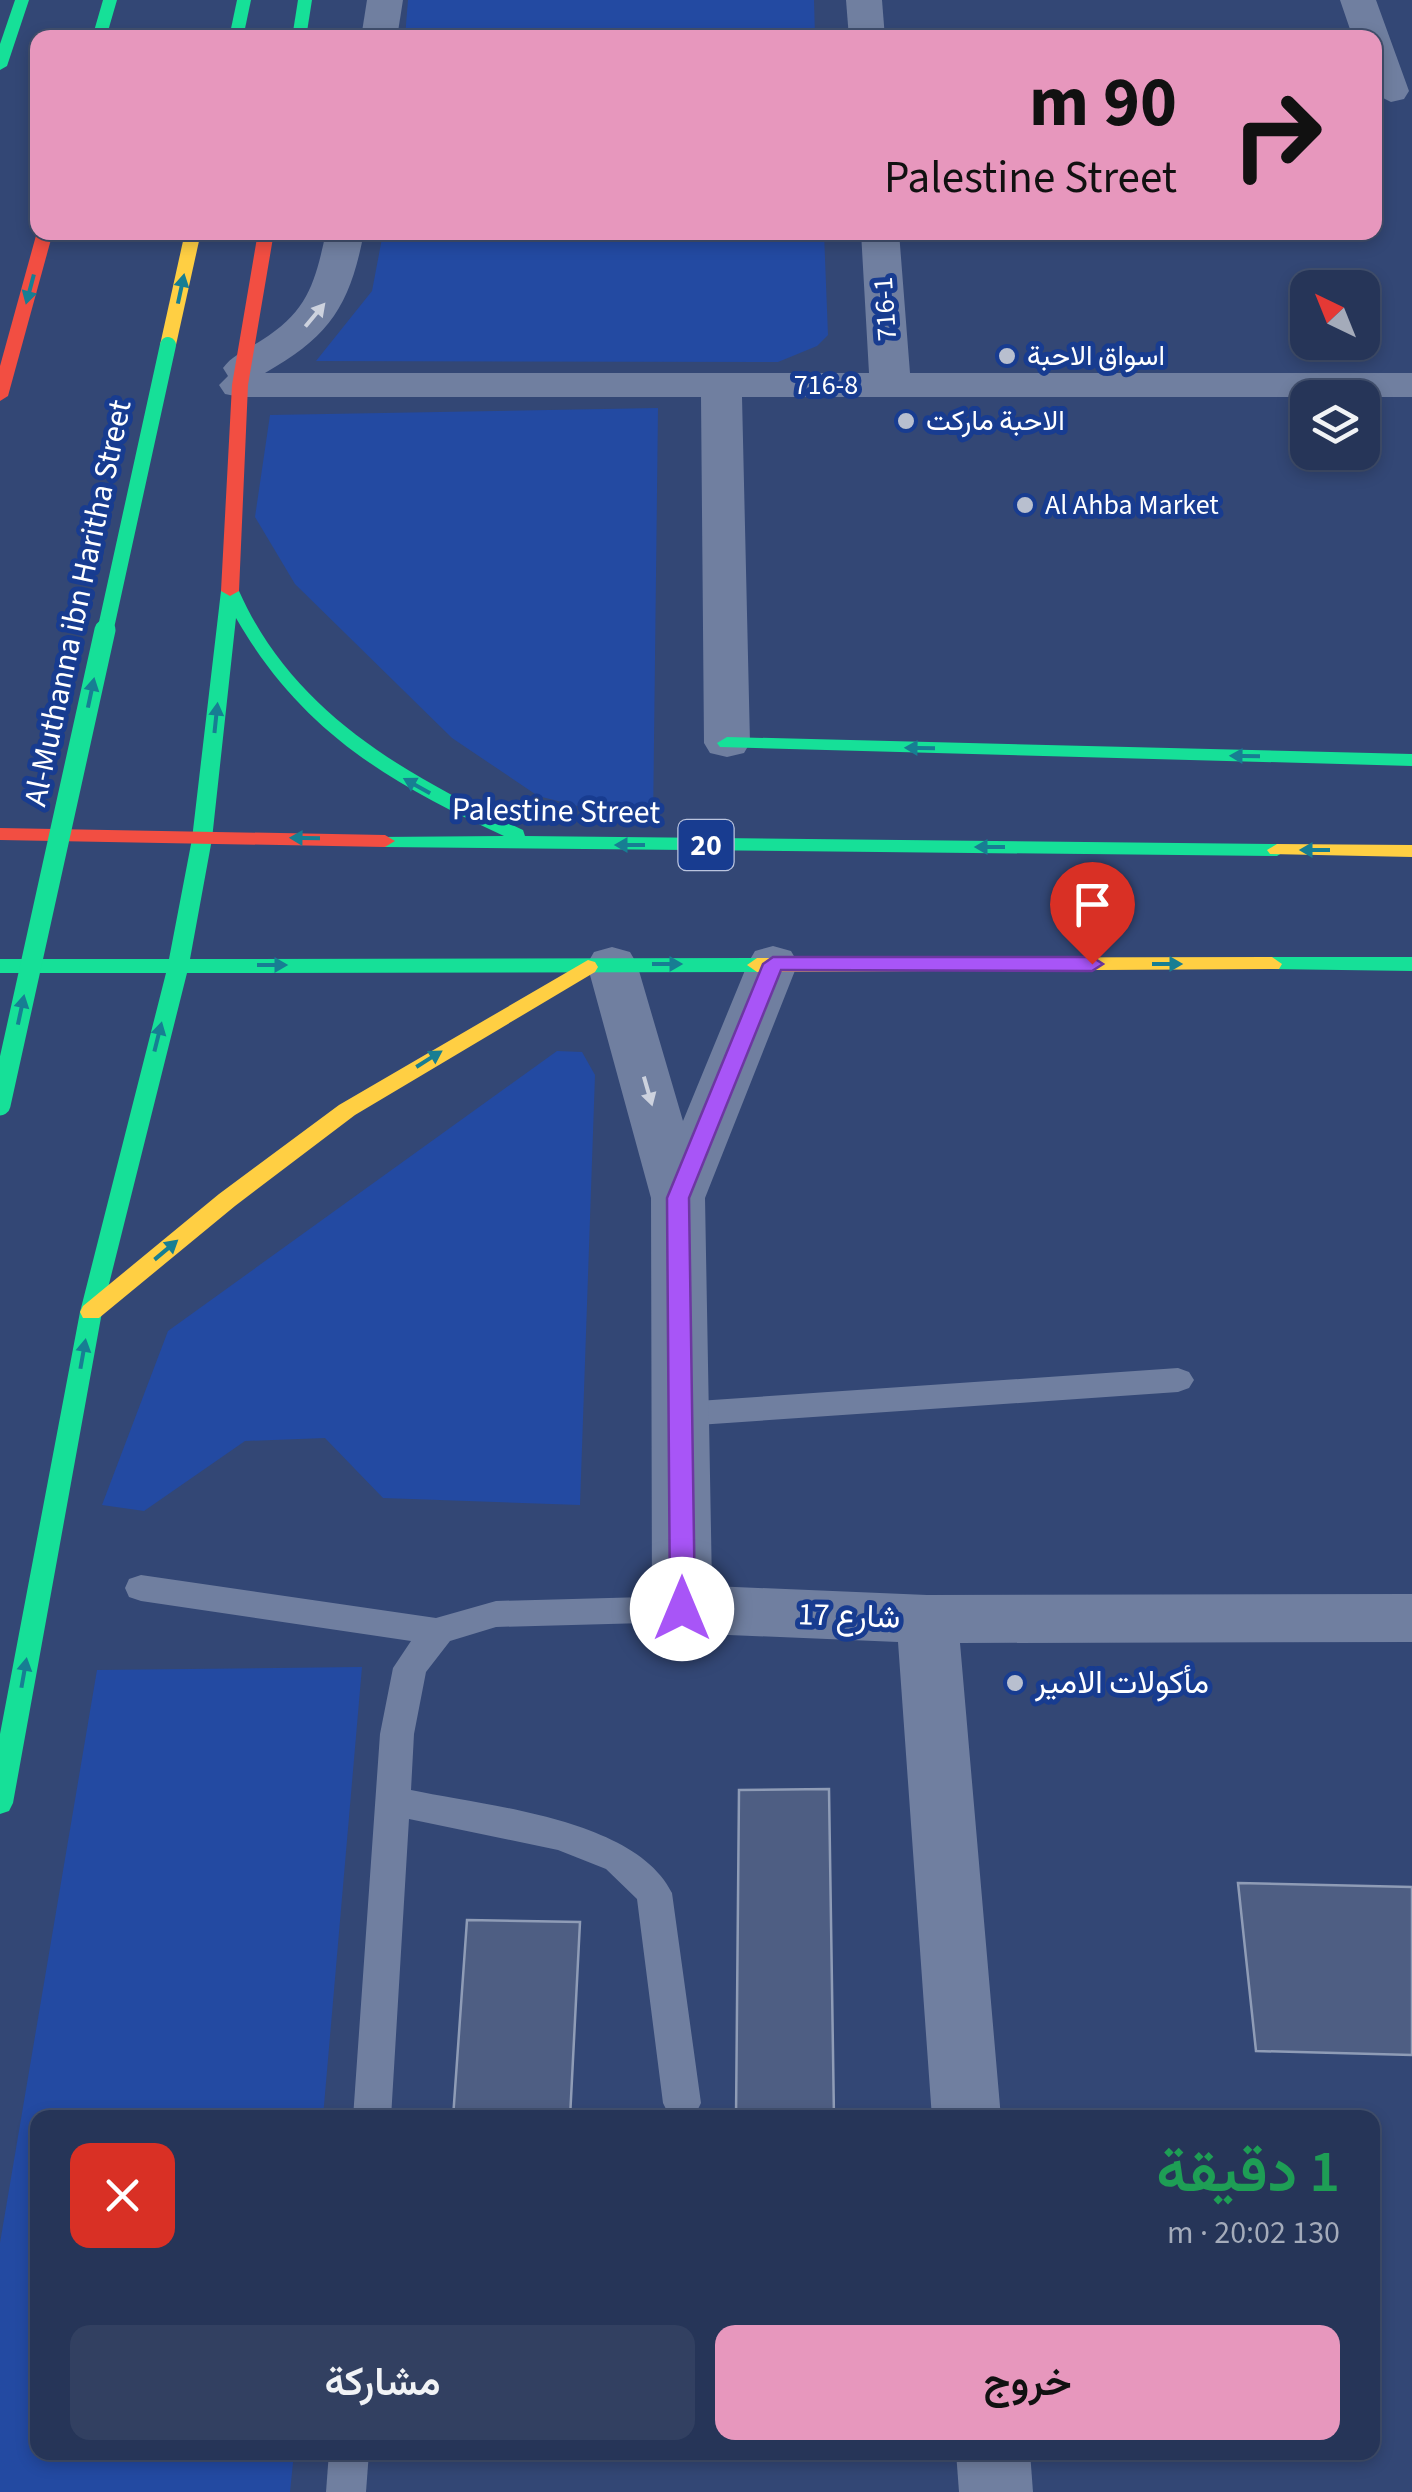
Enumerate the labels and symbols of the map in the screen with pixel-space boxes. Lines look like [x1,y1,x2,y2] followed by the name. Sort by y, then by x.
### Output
[1290,270,1380,360] north arrow
[21,273,37,304] one-way arrow
[173,273,189,304] one-way arrow
[863,275,907,343] street label: 716-1
[304,303,325,328] one-way arrow
[1027,336,1165,376] place label: اسواق الاحبة
[996,345,1018,367] marker: اسواق الاحبة
[794,365,858,405] street label: 716-8
[12,395,144,810] street label: Al-Muthanna ibn Haritha Street
[926,401,1065,441] place label: الاحبة ماركت
[895,410,917,432] marker: الاحبة ماركت
[1045,485,1219,525] place label: Al Ahba Market
[1014,494,1036,516] marker: Al Ahba Market
[84,677,99,708] one-way arrow
[208,702,224,734] one-way arrow
[903,739,935,755] one-way arrow
[1228,747,1260,763] one-way arrow
[403,777,432,794] one-way arrow
[451,786,661,836] street label: Palestine Street
[678,820,734,870] road number: 20
[288,830,320,846] one-way arrow
[613,836,645,852] one-way arrow
[973,839,1005,855] one-way arrow
[1298,842,1330,858] one-way arrow
[1050,862,1135,965] pin
[652,956,684,972] one-way arrow
[1152,956,1184,972] one-way arrow
[257,957,289,973] one-way arrow
[14,994,29,1025] one-way arrow
[150,1021,166,1052] one-way arrow
[415,1050,442,1069] one-way arrow
[641,1076,657,1107] one-way arrow
[153,1240,178,1261] one-way arrow
[76,1337,91,1369] one-way arrow
[630,1557,734,1661] position arrow
[797,1591,901,1641] street label: شارع 17
[17,1657,32,1688] one-way arrow
[1034,1660,1209,1706] place label: مأكولات الامير
[1004,1672,1026,1694] marker: مأكولات الامير

